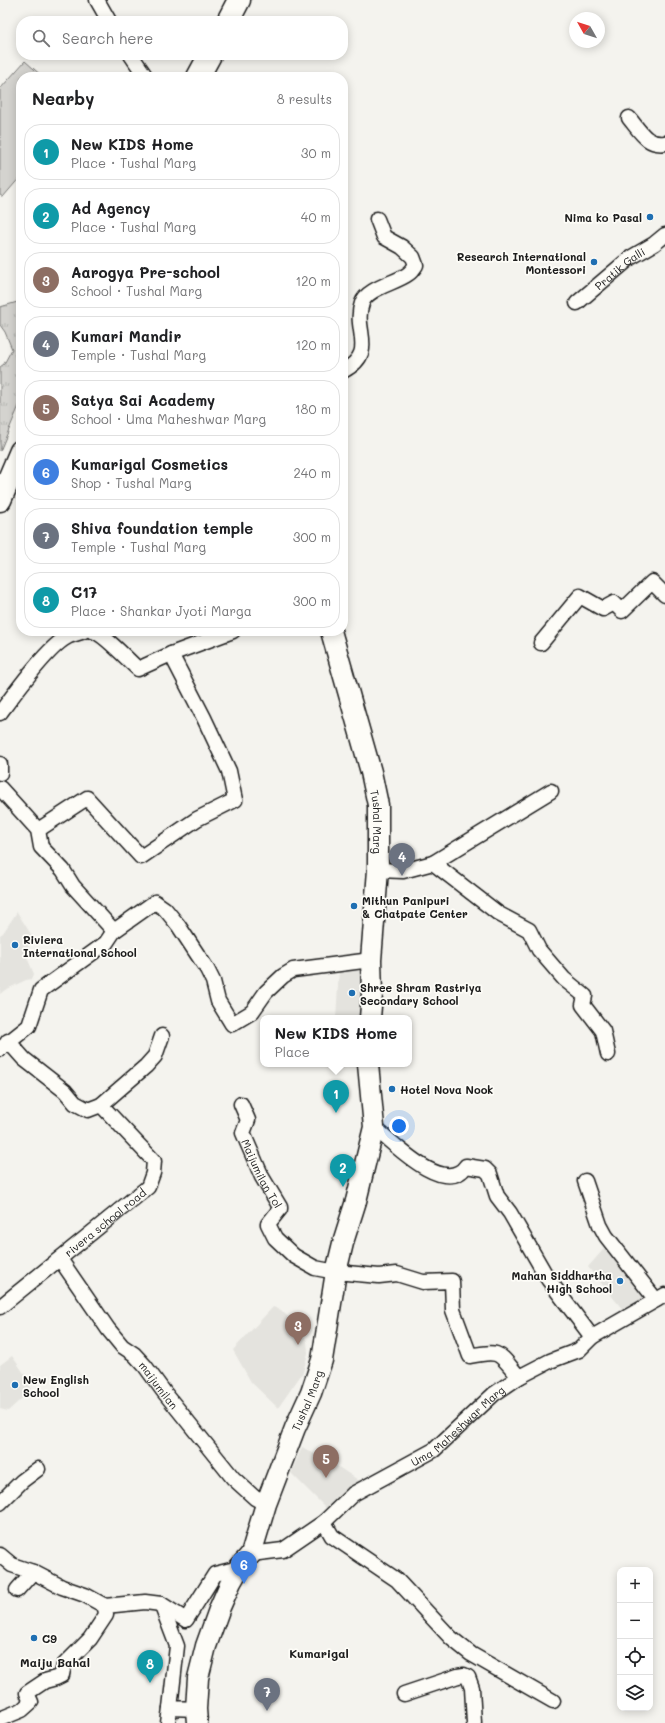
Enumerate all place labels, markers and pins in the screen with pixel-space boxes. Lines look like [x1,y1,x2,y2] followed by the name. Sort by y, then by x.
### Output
[564,210,642,225] place label: Nima ko Pasal
[645,212,655,222] marker: Nima ko Pasal
[457,249,586,277] place label: Research International Montessori
[589,257,599,267] marker: Research International Montessori
[389,843,415,876] pin: 4
[362,893,468,921] place label: Mithun Panipuri & Chatpate Center
[349,901,359,911] marker: Mithun Panipuri & Chatpate Center
[23,932,137,960] place label: Riviera International School
[10,940,20,950] marker: Riviera International School
[360,980,482,1008] place label: Shree Shram Rastriya Secondary School
[347,988,357,998] marker: Shree Shram Rastriya Secondary School
[323,1080,349,1113] pin: 1
[400,1082,493,1097] place label: Hotel Nova Nook
[387,1084,397,1094] marker: Hotel Nova Nook
[330,1154,356,1187] pin: 2
[511,1268,612,1296] place label: Mahan Siddhartha High School
[615,1276,625,1286] marker: Mahan Siddhartha High School
[285,1312,311,1345] pin: 3
[23,1372,89,1400] place label: New English School
[10,1380,20,1390] marker: New English School
[313,1445,339,1478] pin: 5
[231,1551,257,1584] pin: 6
[42,1631,57,1646] place label: C9
[29,1633,39,1643] marker: C9
[137,1650,163,1683] pin: 8
[254,1678,280,1711] pin: 7

